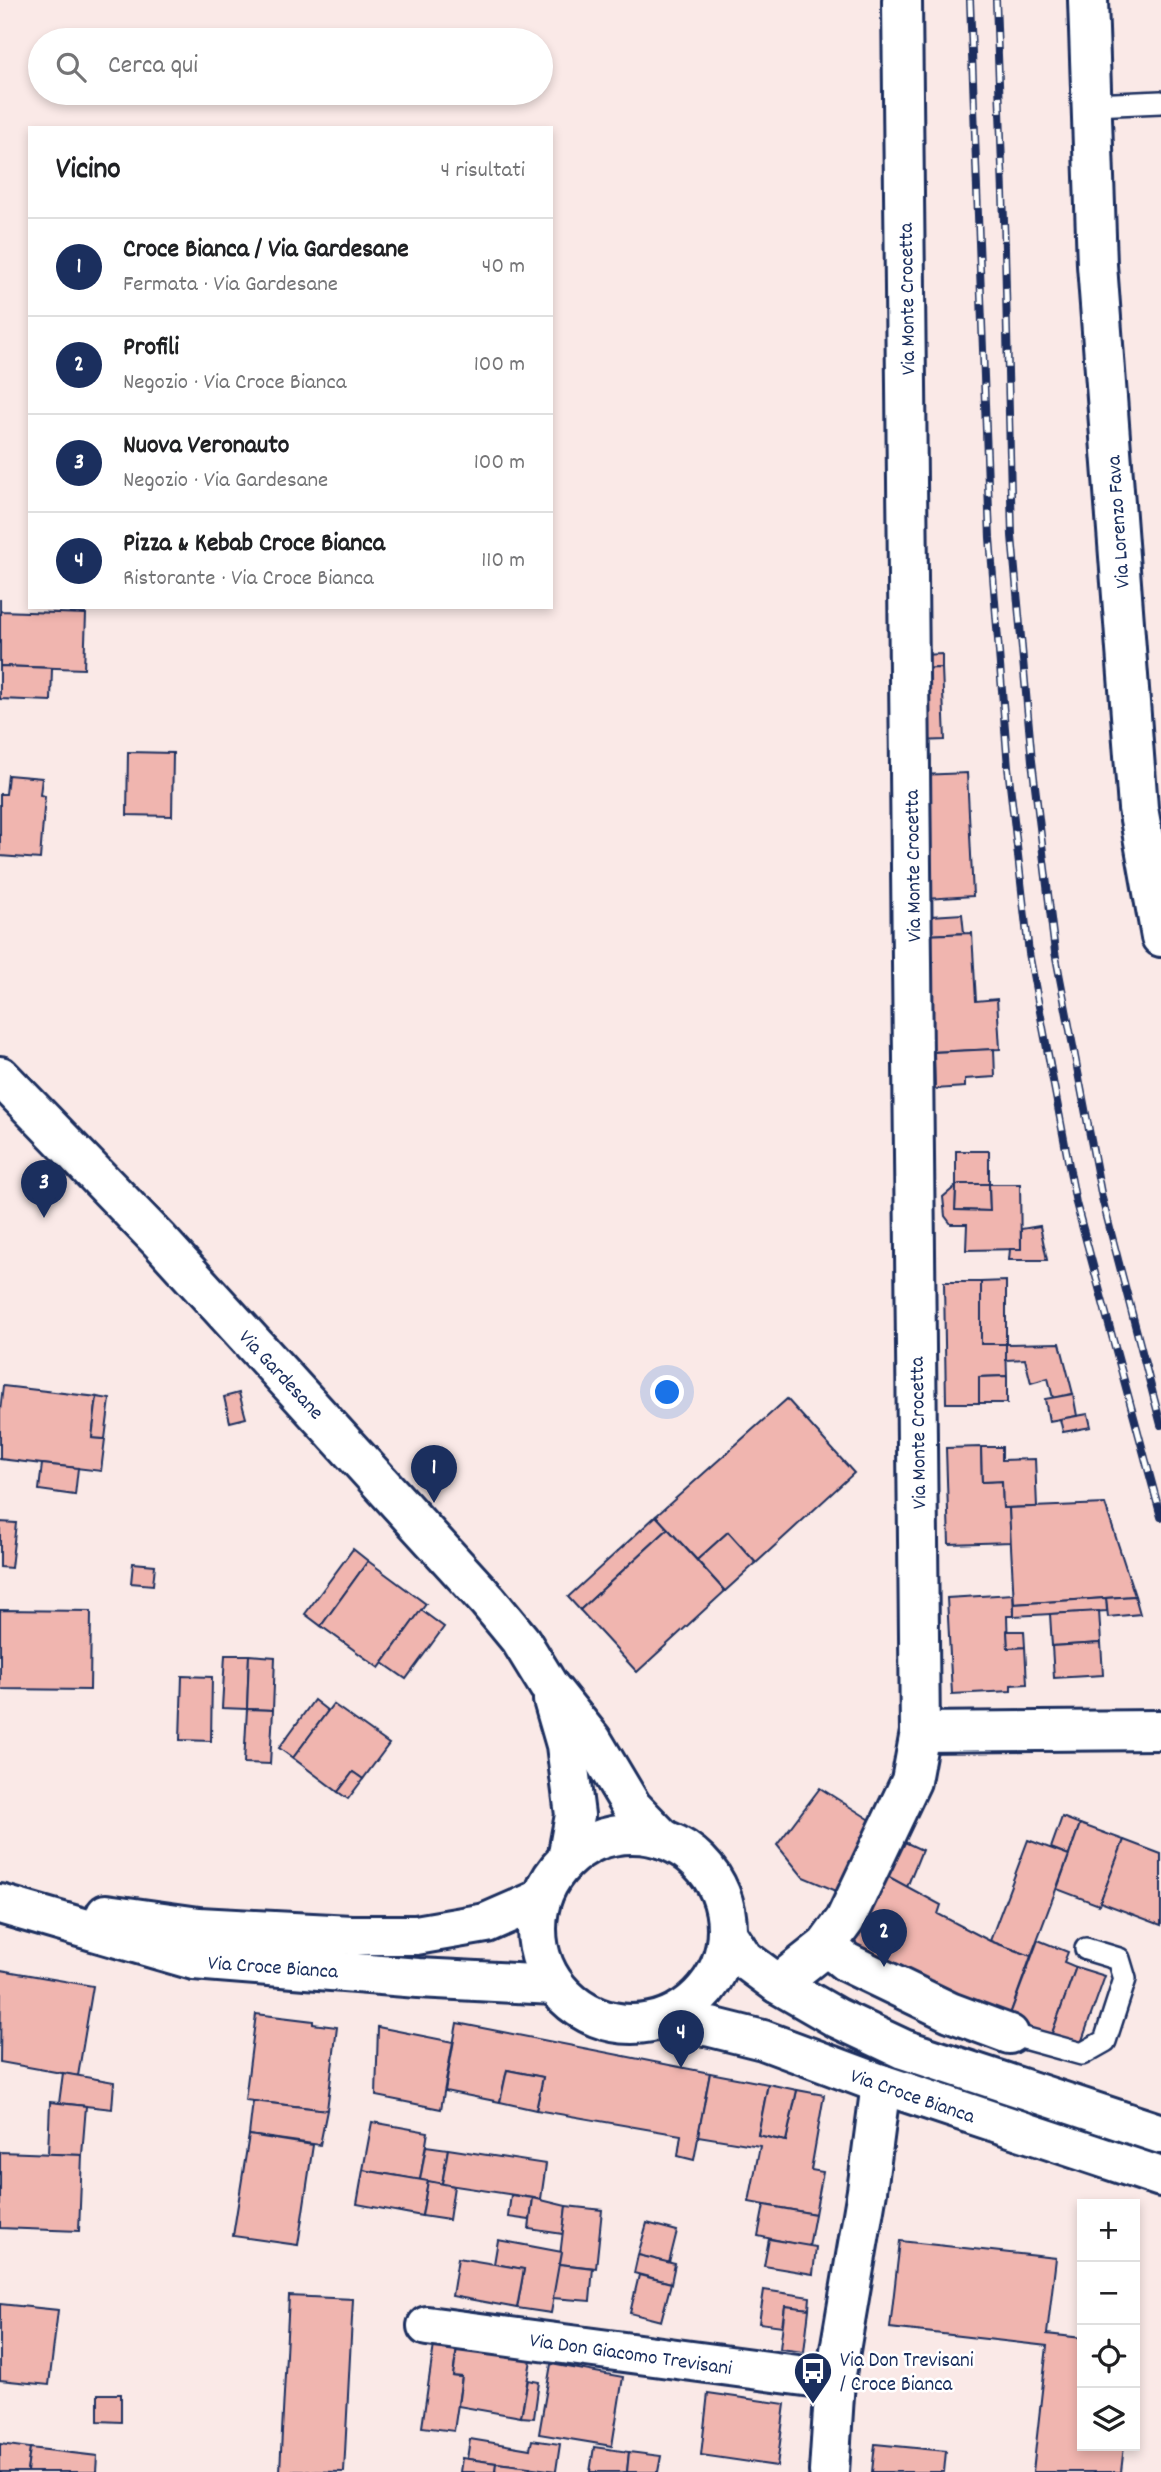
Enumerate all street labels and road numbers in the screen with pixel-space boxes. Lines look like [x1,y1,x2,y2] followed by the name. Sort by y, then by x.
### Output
[893,221,925,375] street label: Via Monte Crocetta
[1100,453,1140,589] street label: Via Lorenzo Fava
[899,788,931,942] street label: Via Monte Crocetta
[230,1324,330,1428] street label: Via Gardesane
[904,1355,936,1509] street label: Via Monte Crocetta
[207,1949,340,1989] street label: Via Croce Bianca
[846,2062,980,2134] street label: Via Croce Bianca
[527,2327,734,2385] street label: Via Don Giacomo Trevisani

